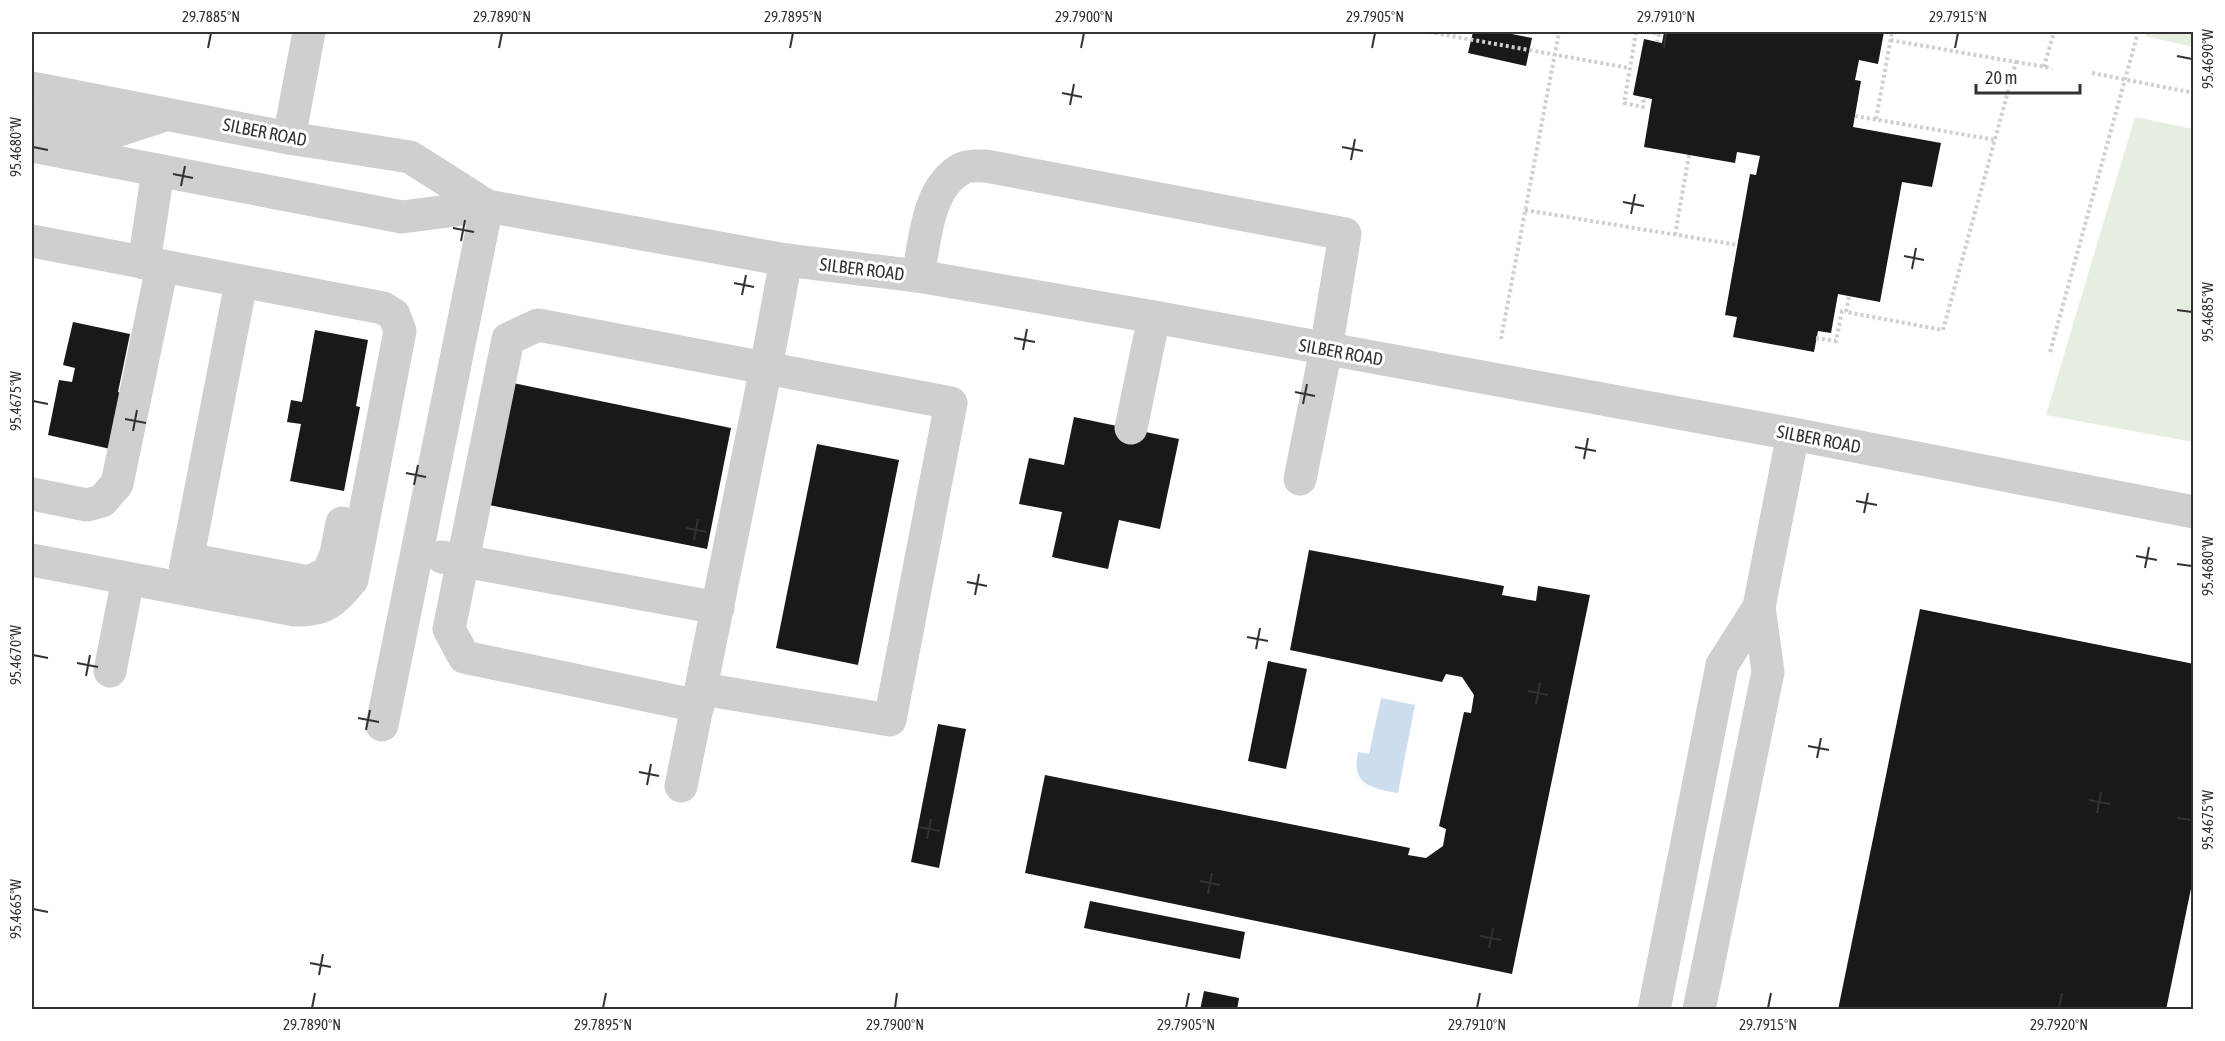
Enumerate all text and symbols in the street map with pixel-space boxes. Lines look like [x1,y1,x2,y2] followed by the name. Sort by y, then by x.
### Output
[182,8,240,25] text: 29.7885°N
[473,8,531,25] text: 29.7890°N
[764,8,822,25] text: 29.7895°N
[1055,8,1113,25] text: 29.7900°N
[1346,8,1404,25] text: 29.7905°N
[1637,8,1695,25] text: 29.7910°N
[1929,8,1987,25] text: 29.7915°N
[2199,29,2216,89] text: 95.4690°W
[1976,57,2080,95] scale bar
[1985,67,2017,88] text: 20 m
[221,114,309,150] street label: SILBER ROAD
[7,117,24,177] text: 95.4680°W
[819,253,905,285] street label: SILBER ROAD
[2199,282,2216,342] text: 95.4685°W
[1297,334,1385,370] street label: SILBER ROAD
[7,371,24,431] text: 95.4675°W
[1775,421,1863,457] street label: SILBER ROAD
[2199,536,2216,596] text: 95.4680°W
[7,625,24,685] text: 95.4670°W
[2199,790,2216,850] text: 95.4675°W
[7,879,24,939] text: 95.4665°W
[283,1016,341,1033] text: 29.7890°N
[574,1016,632,1033] text: 29.7895°N
[866,1016,924,1033] text: 29.7900°N
[1157,1016,1215,1033] text: 29.7905°N
[1448,1016,1506,1033] text: 29.7910°N
[1739,1016,1797,1033] text: 29.7915°N
[2030,1016,2088,1033] text: 29.7920°N

